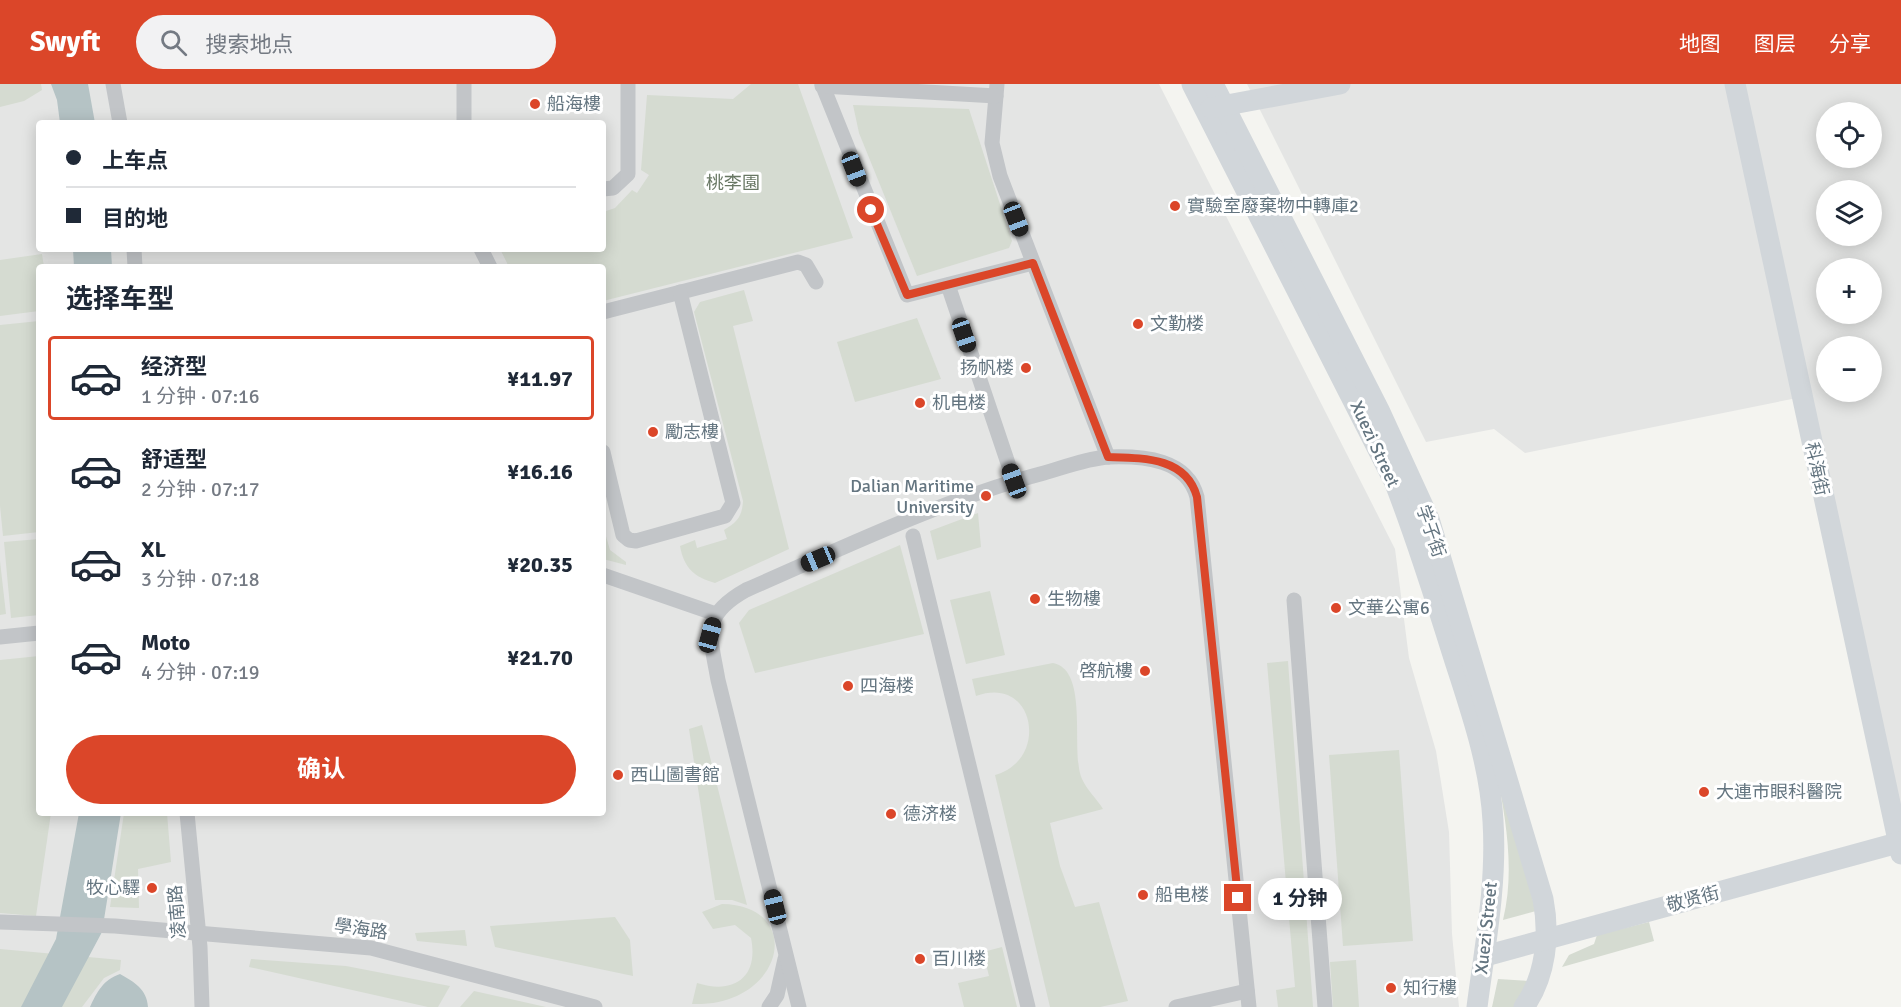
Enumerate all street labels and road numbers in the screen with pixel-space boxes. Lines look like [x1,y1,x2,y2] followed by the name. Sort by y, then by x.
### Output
[1345,397,1405,491] street label: Xuezi Street
[1801,440,1833,498] street label: 科海街
[1412,502,1450,560] street label: 学子街
[1470,881,1502,975] street label: Xuezi Street
[1664,881,1722,917] street label: 敬贤街
[164,884,190,940] street label: 凌南路
[333,914,389,944] street label: 學海路

